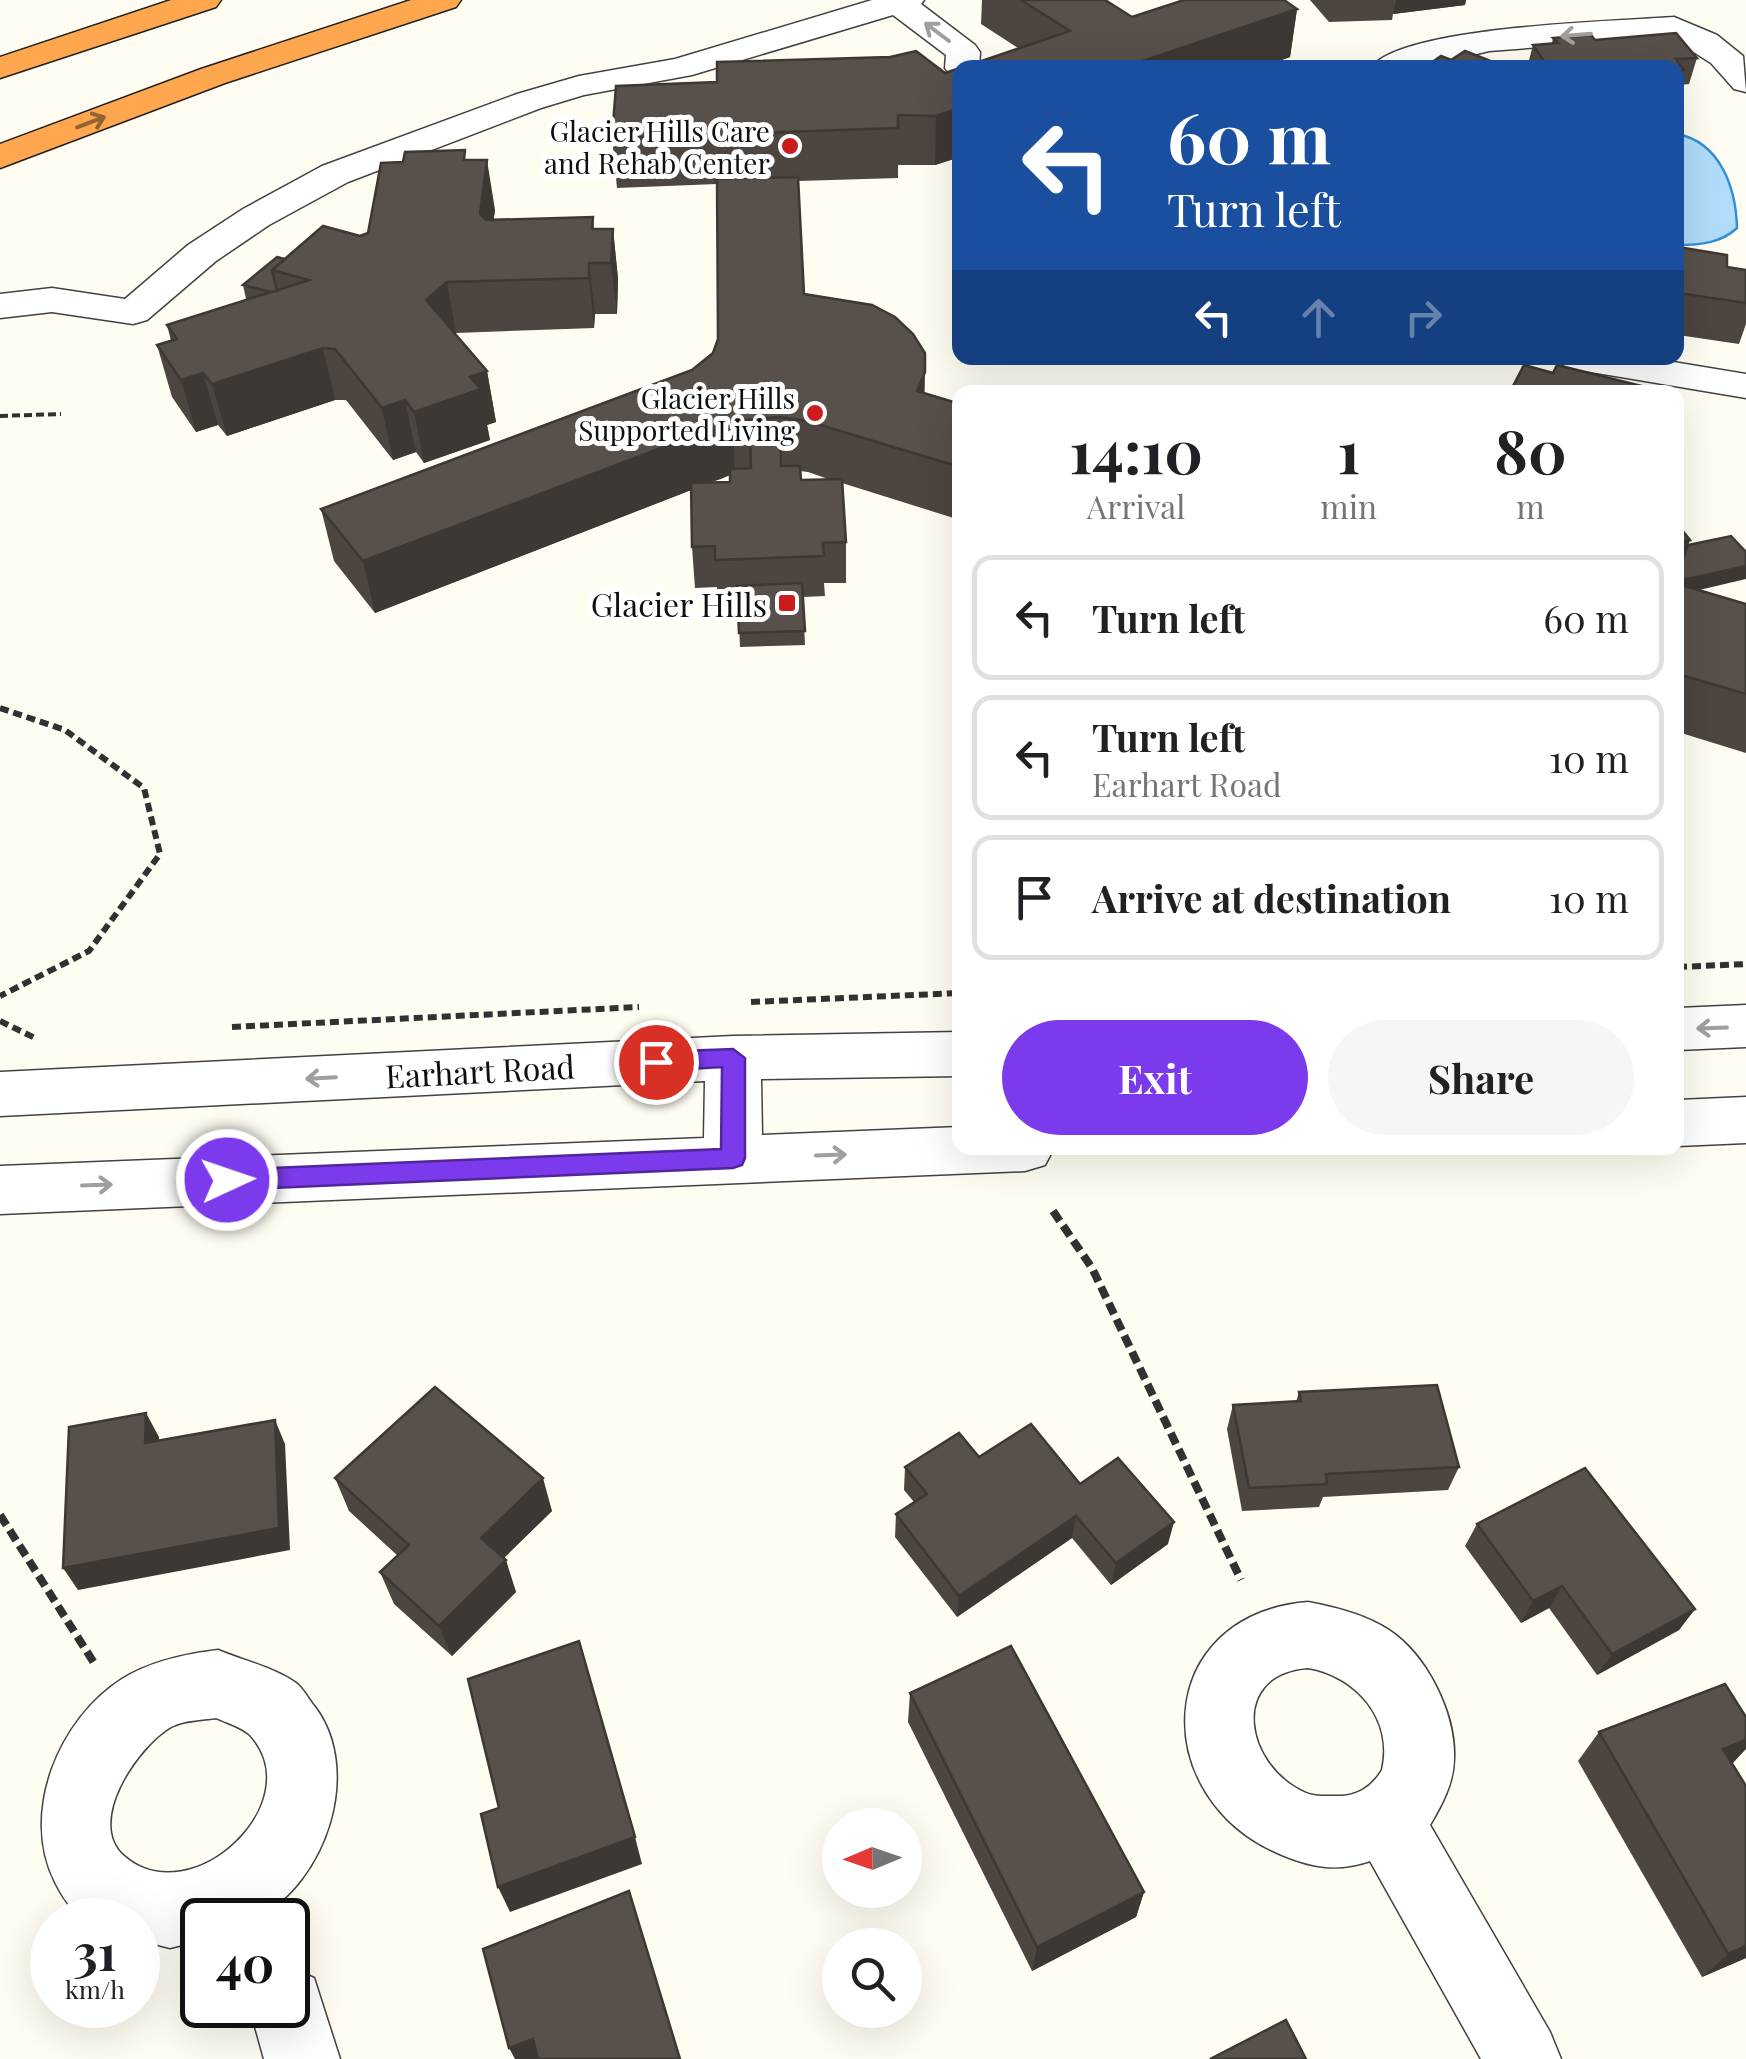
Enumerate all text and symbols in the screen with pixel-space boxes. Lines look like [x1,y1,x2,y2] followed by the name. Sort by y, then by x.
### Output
[924,22,951,43] one-way arrow
[1561,26,1593,45] one-way arrow
[1167,88,1331,182] text: 60 m
[1002,100,1132,230] icon: left
[75,112,106,130] one-way arrow
[544,112,771,181] place label: Glacier Hills Care and Rehab Center
[779,135,801,157] marker: Glacier Hills Care and Rehab Center
[1167,178,1341,238] text: Turn left
[1186,290,1241,345] icon: left
[1291,290,1346,345] icon: ahead
[1396,290,1451,345] icon: right
[578,379,795,448] place label: Glacier Hills Supported Living
[804,402,826,424] marker: Glacier Hills Supported Living
[1069,409,1203,489] text: 14:10
[1337,409,1360,489] text: 1
[1494,409,1567,489] text: 80
[1087,484,1185,527] text: Arrival
[1320,484,1377,527] text: min
[1516,484,1545,527] text: m
[591,582,767,625] place label: Glacier Hills
[1007,590,1062,645] icon: left
[776,592,798,614] marker: Glacier Hills
[1092,592,1245,643] text: Turn left
[1543,592,1629,643] text: 60 m
[1092,711,1245,762] text: Turn left
[1007,730,1062,785] icon: left
[1549,732,1629,783] text: 10 m
[1092,762,1282,805] text: Earhart Road
[1007,870,1062,925] icon: arrive
[1092,872,1451,923] text: Arrive at destination
[1549,872,1629,923] text: 10 m
[1696,1019,1728,1038] one-way arrow
[614,1020,699,1105] pin
[1002,1020,1308,1135] button: Exit
[1328,1020,1634,1135] button: Share
[629,1035,684,1090] icon: arrive
[384,1044,576,1096] street label: Earhart Road
[306,1069,338,1088] one-way arrow
[175,1128,279,1232] position arrow
[814,1145,846,1164] one-way arrow
[81,1176,113,1195] one-way arrow
[822,1808,922,1908] north arrow
[822,1808,922,2028] map controls
[180,1898,310,2028] speed limit sign: 40
[73,1917,117,1984] text: 31
[822,1928,922,2028] button: search
[65,1972,125,2005] text: km/h

